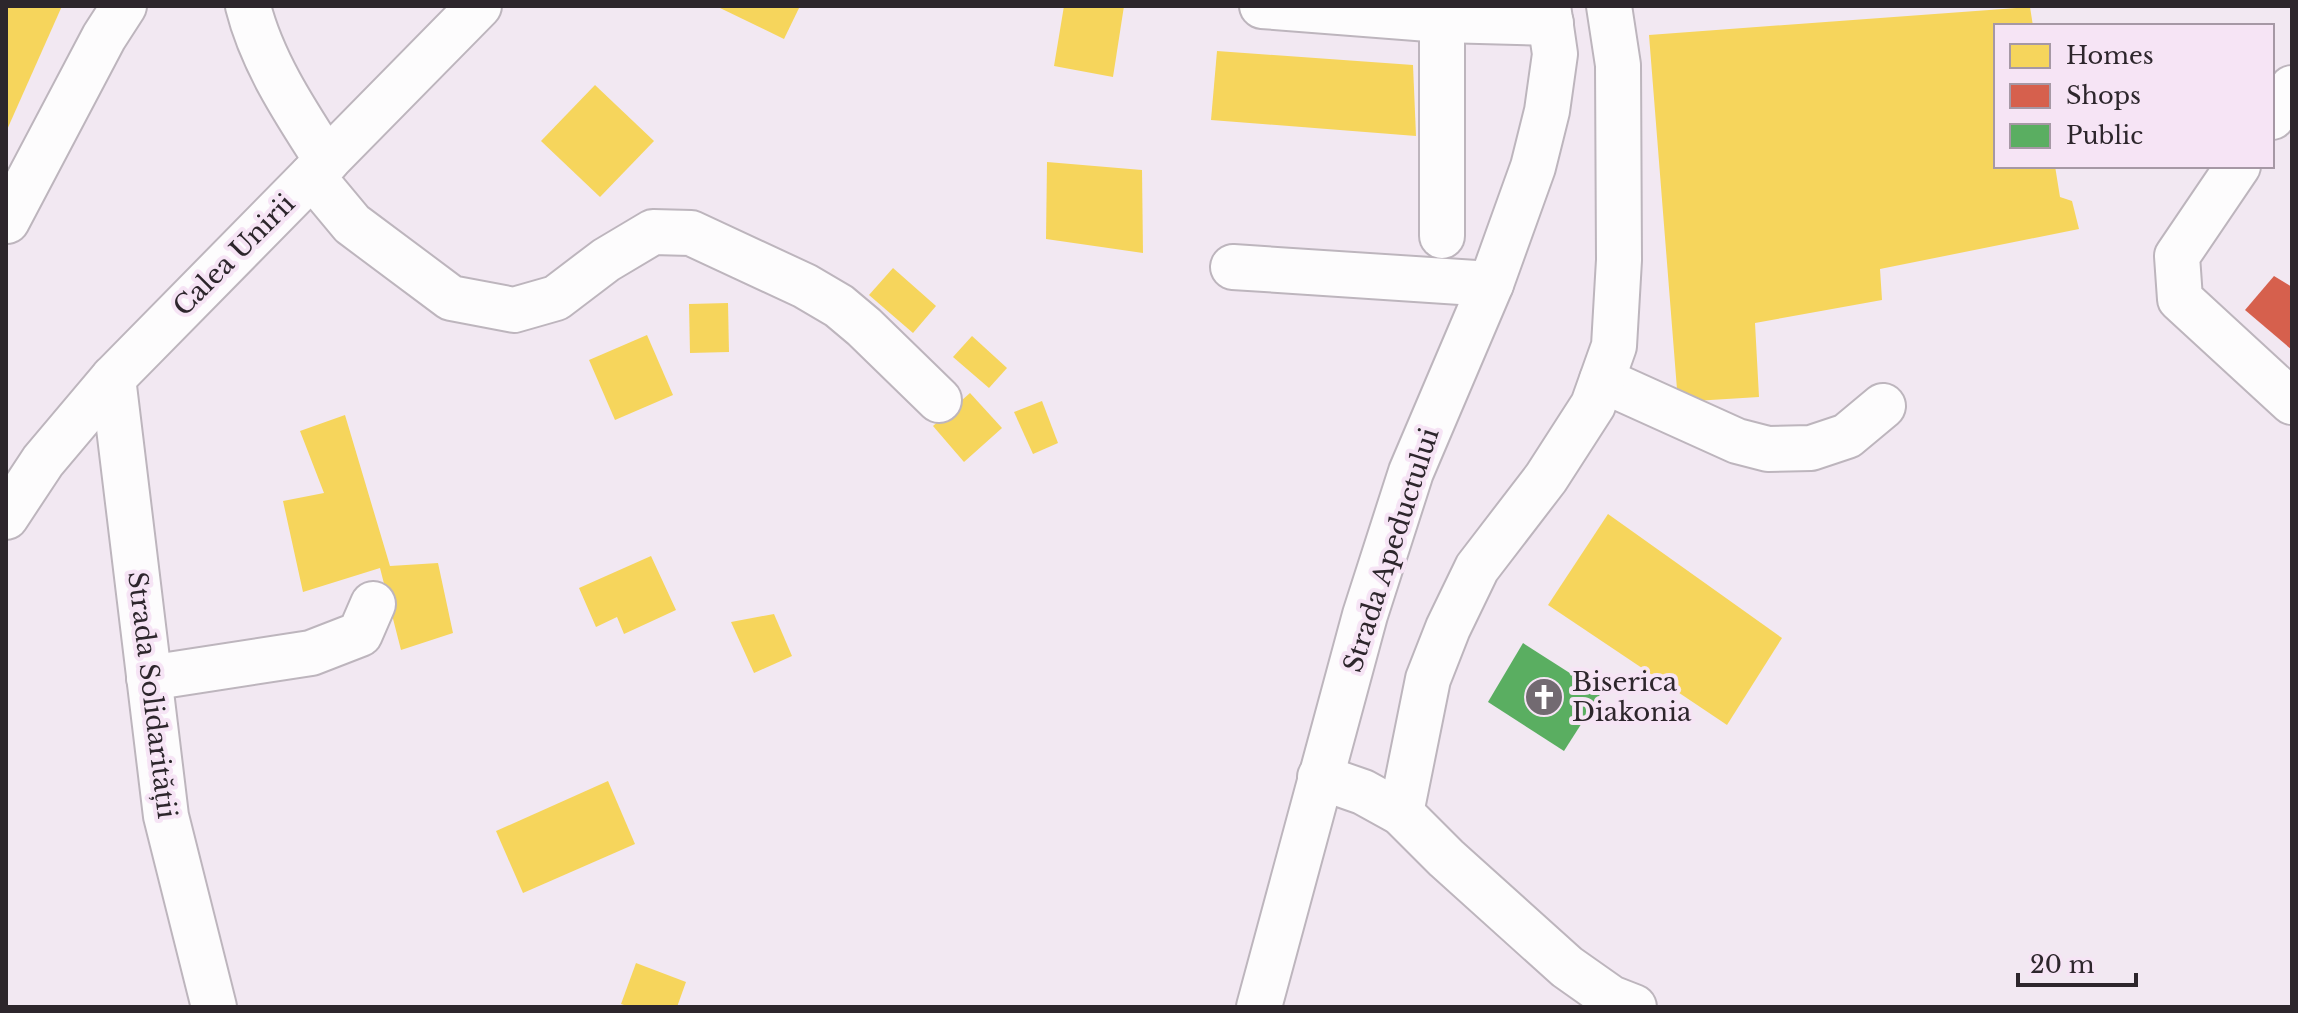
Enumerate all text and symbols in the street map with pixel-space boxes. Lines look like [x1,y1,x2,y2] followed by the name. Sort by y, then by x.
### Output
[1994,24,2274,168] legend
[2066,41,2154,70] text: Homes
[2066,81,2141,110] text: Shops
[2066,121,2143,150] text: Public
[167,188,301,322] street label: Calea Unirii
[1336,424,1446,676] street label: Strada Apeductului
[121,570,183,820] street label: Strada Solidarității
[1572,666,1692,728] place label: Biserica Diakonia
[1523,676,1565,718] church icon: Biserica Diakonia
[2018,937,2136,987] scale bar
[2030,950,2095,979] text: 20 m

